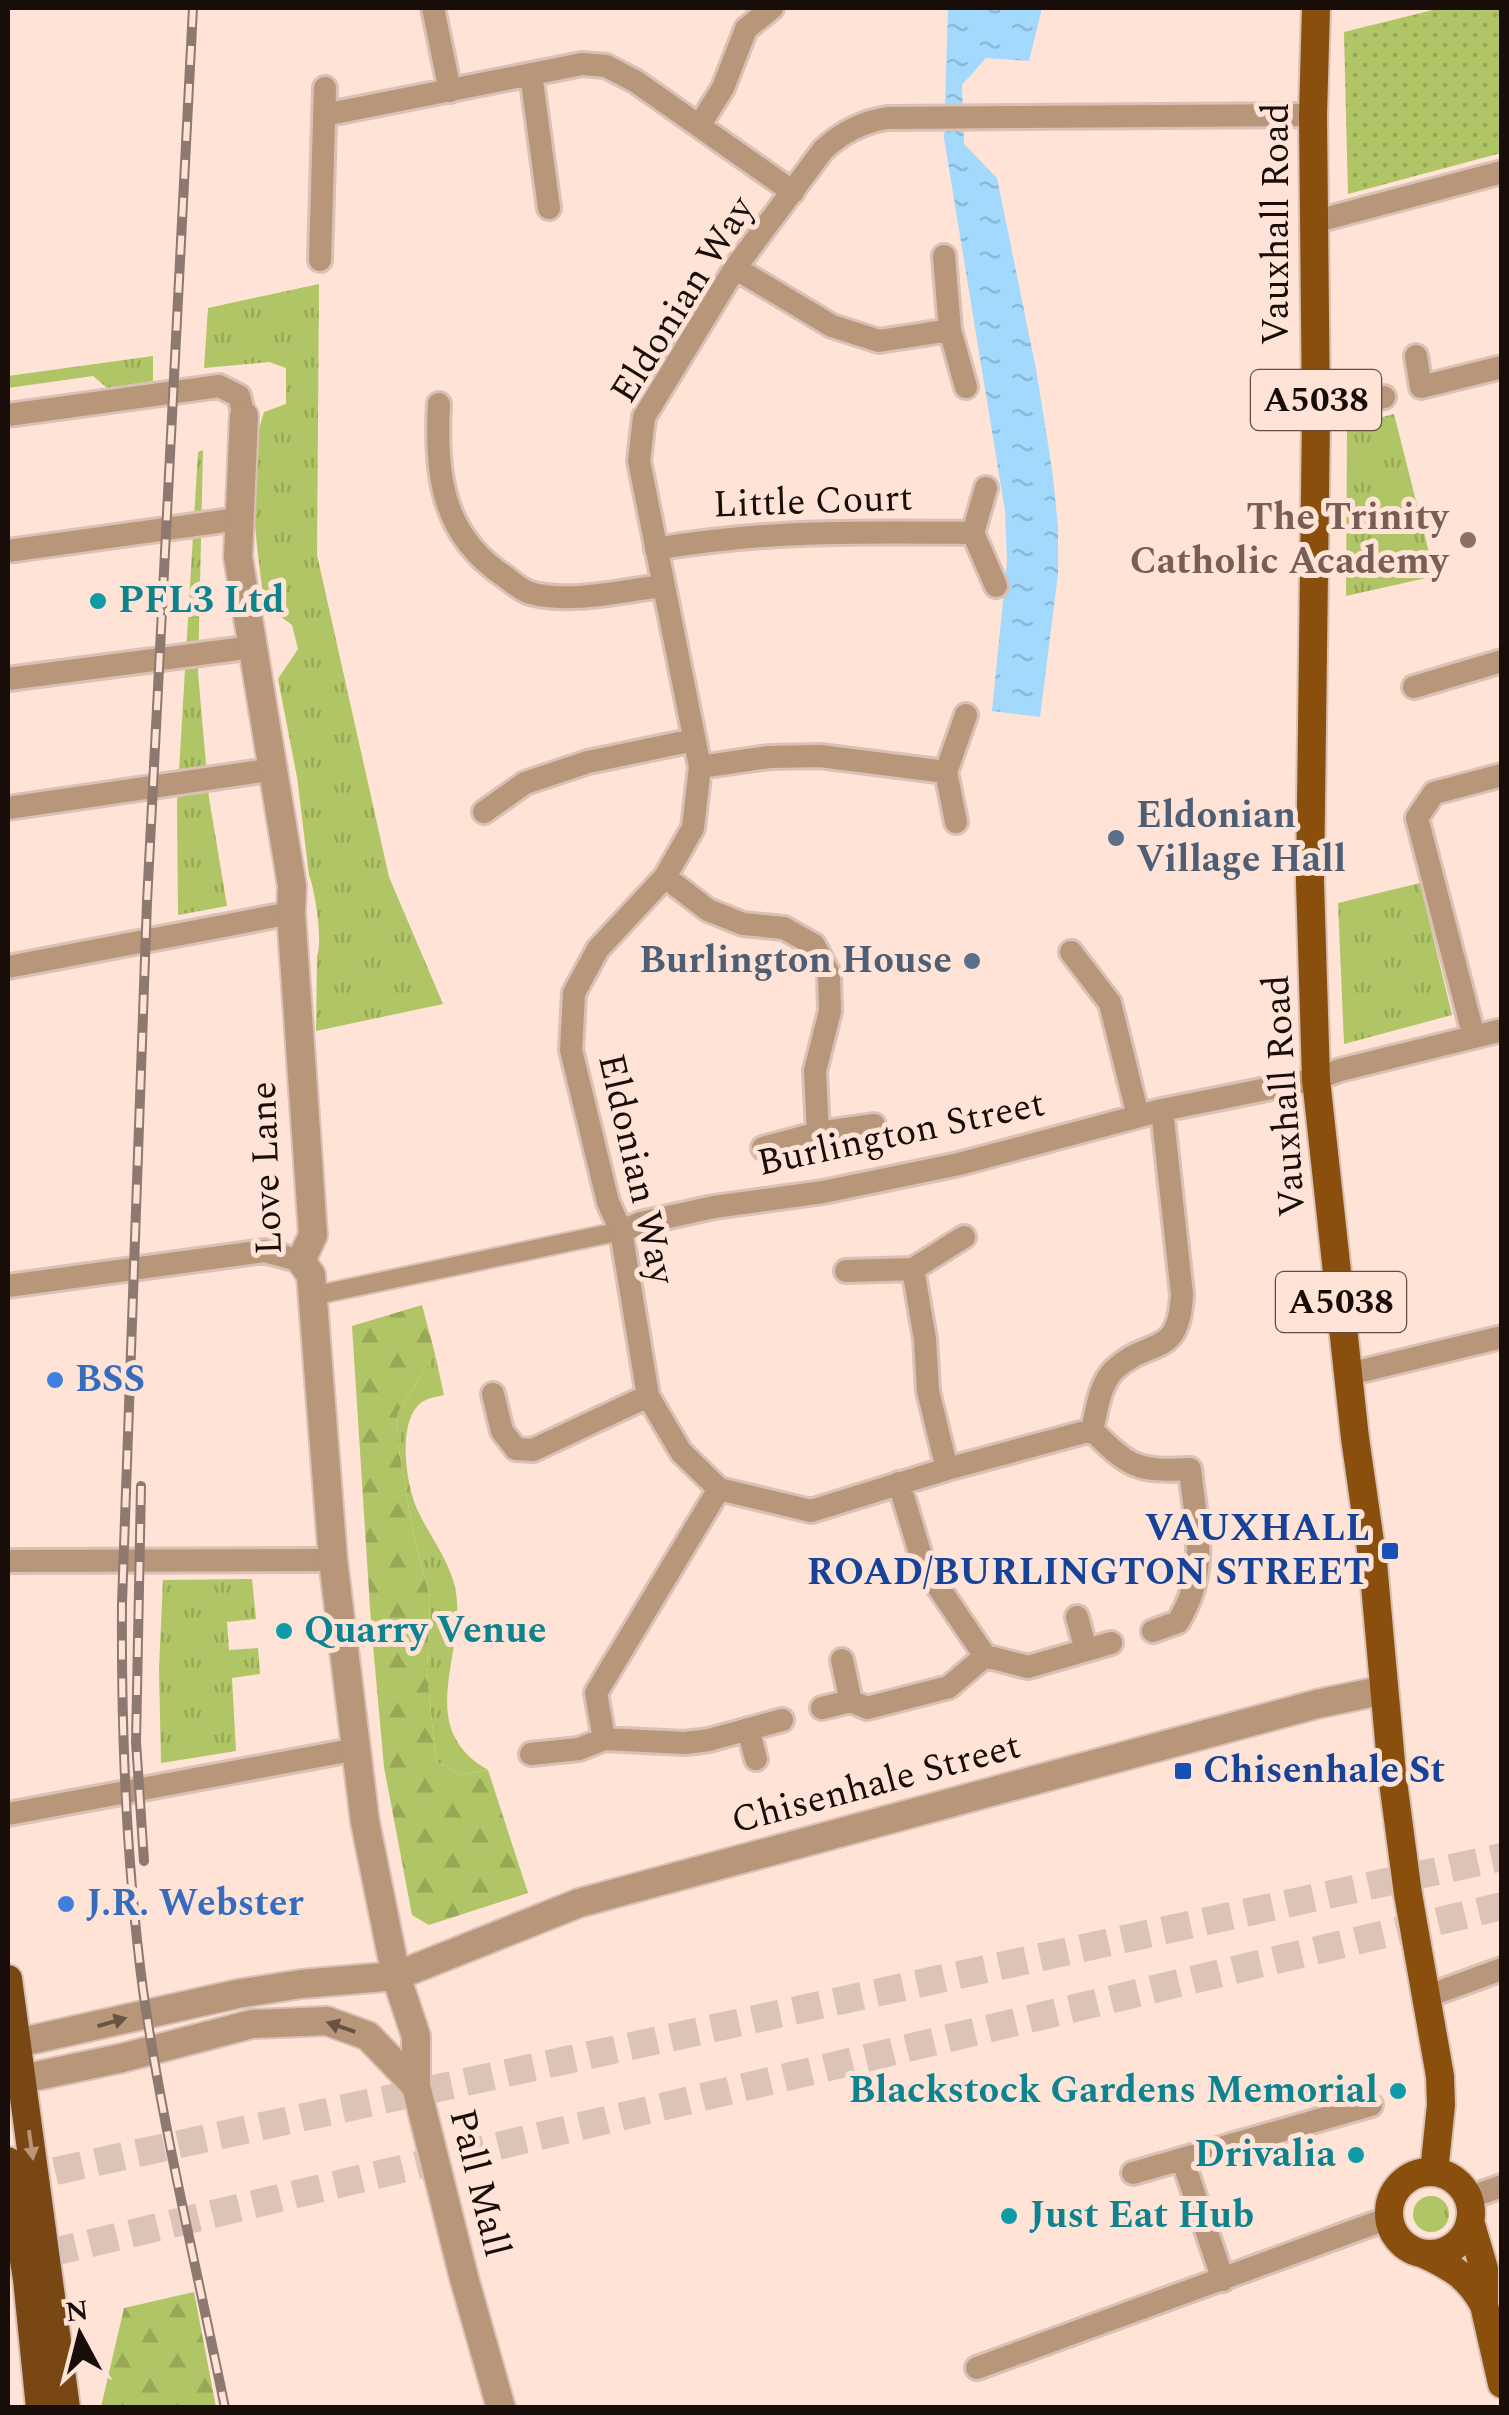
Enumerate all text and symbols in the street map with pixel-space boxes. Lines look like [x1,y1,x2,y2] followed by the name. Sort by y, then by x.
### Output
[1248,103,1306,345] street label: Vauxhall Road
[596,184,771,415] street label: Eldonian Way
[1251,370,1381,430] road number: A5038
[712,470,914,534] street label: Little Court
[1130,489,1450,591] place label: The Trinity Catholic Academy
[1457,529,1479,551] marker: The Trinity Catholic Academy
[118,572,285,630] place label: PFL3 Ltd
[87,590,109,612] marker: PFL3 Ltd
[1136,787,1346,889] place label: Eldonian Village Hall
[1105,827,1127,849] marker: Eldonian Village Hall
[639,932,952,990] place label: Burlington House
[961,950,983,972] marker: Burlington House
[1248,973,1322,1219] street label: Vauxhall Road
[581,1048,691,1292] street label: Eldonian Way
[752,1075,1050,1193] street label: Burlington Street
[235,1080,299,1256] street label: Love Lane
[1276,1272,1406,1332] road number: A5038
[75,1351,145,1409] place label: BSS
[44,1369,66,1391] marker: BSS
[807,1500,1370,1602] place label: VAUXHALL ROAD/BURLINGTON STREET
[1379,1540,1401,1562] marker: VAUXHALL ROAD/BURLINGTON STREET
[304,1602,547,1660] place label: Quarry Venue
[273,1620,295,1642] marker: Quarry Venue
[725,1717,1027,1851] street label: Chisenhale Street
[1203,1742,1445,1800] place label: Chisenhale St
[1172,1760,1194,1782] marker: Chisenhale St
[86,1875,304,1933] place label: J.R. Webster
[55,1893,77,1915] marker: J.R. Webster
[97,2014,128,2029] one-way arrow
[326,2018,356,2033] one-way arrow
[848,2062,1378,2120] place label: Blackstock Gardens Memorial
[1387,2080,1409,2102] marker: Blackstock Gardens Memorial
[433,2103,525,2263] street label: Pall Mall
[1194,2126,1336,2184] place label: Drivalia
[24,2130,40,2161] one-way arrow
[1345,2144,1367,2166] marker: Drivalia
[1029,2187,1254,2245] place label: Just Eat Hub
[998,2205,1020,2227] marker: Just Eat Hub
[30,2285,130,2385] north arrow
[63,2289,91,2334] text: N

